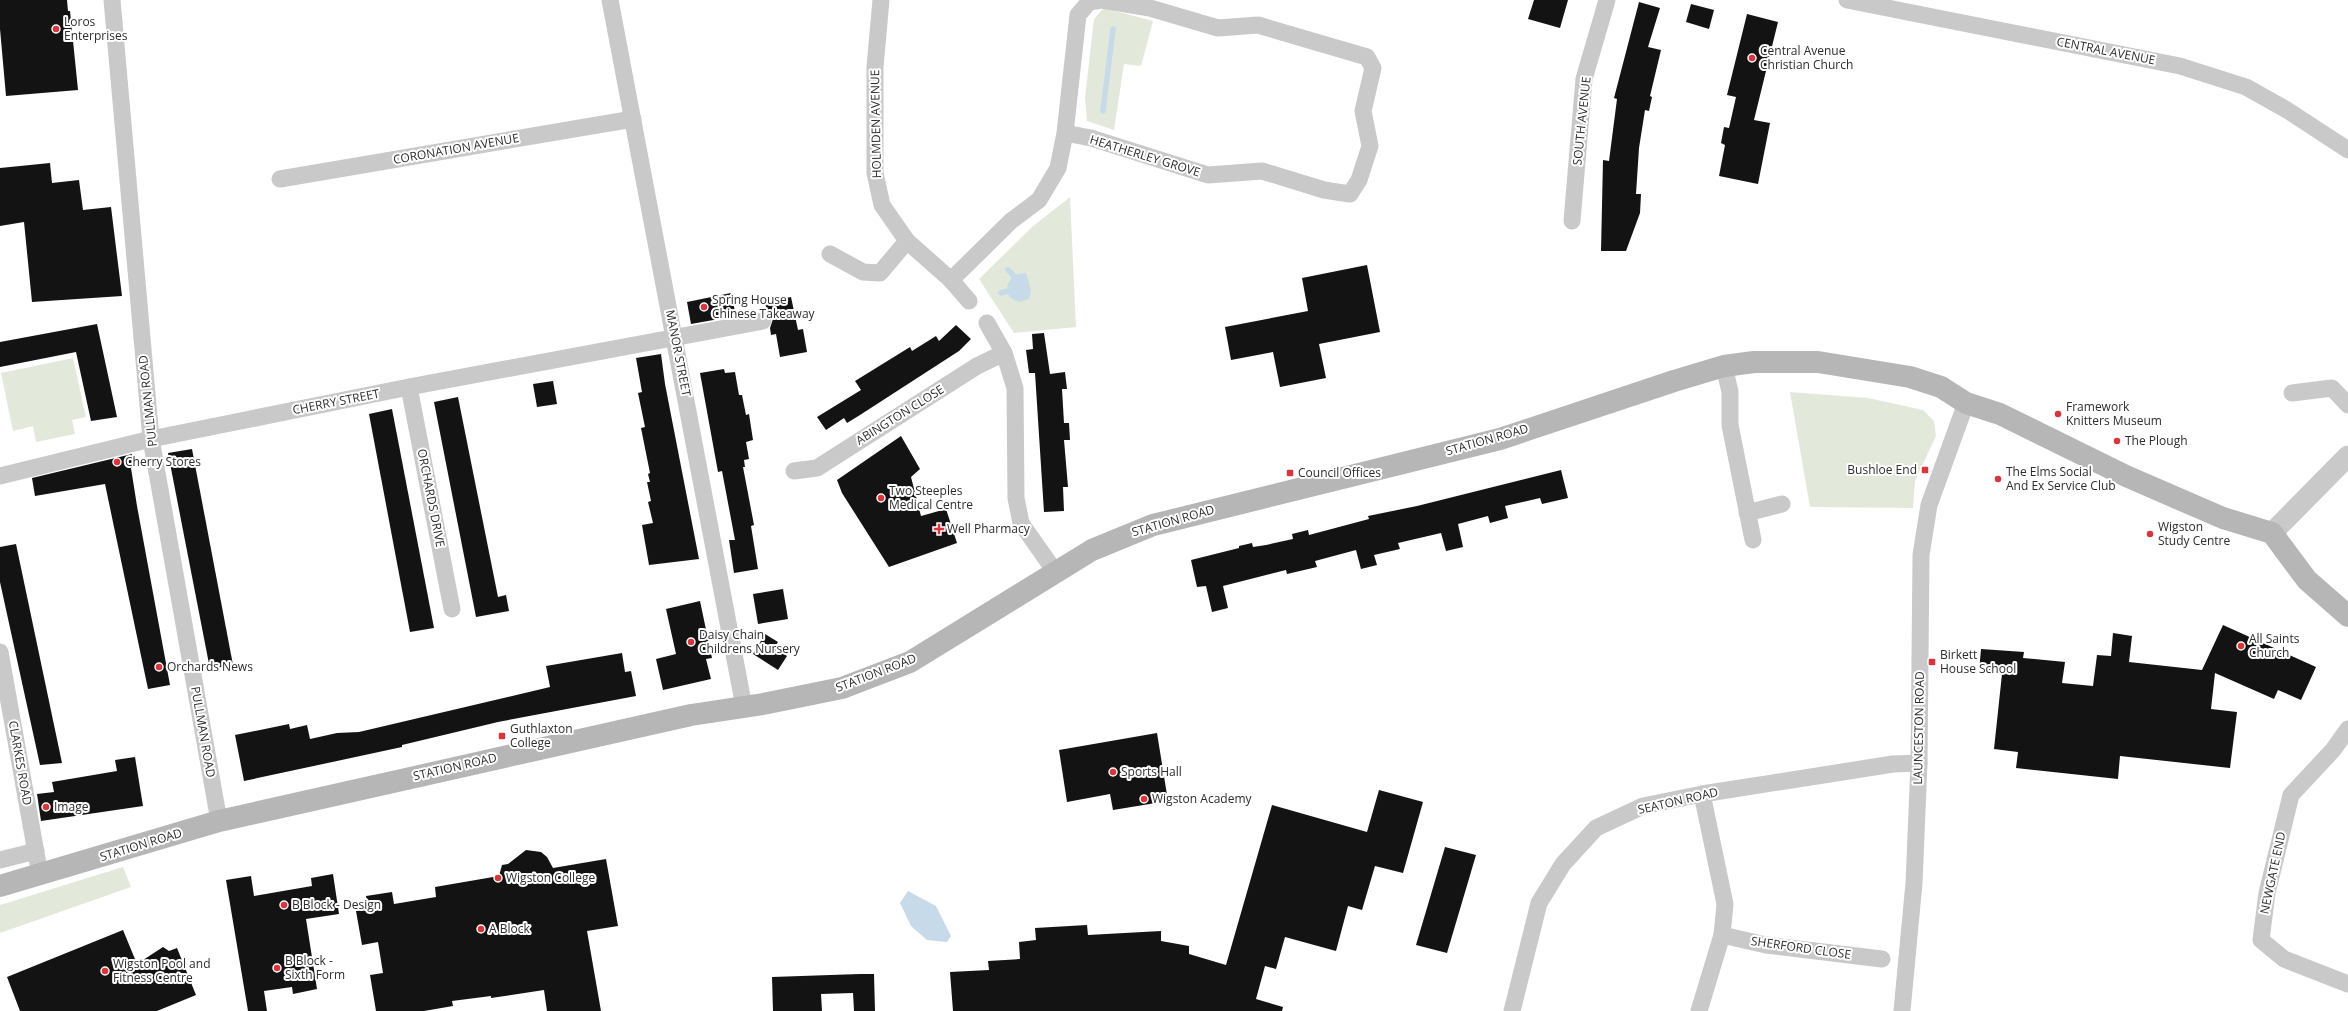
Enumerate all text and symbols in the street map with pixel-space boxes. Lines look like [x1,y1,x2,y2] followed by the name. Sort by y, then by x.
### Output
[64,13,128,44] place label: Loros Enterprises
[51,24,61,34] marker: Loros Enterprises
[2055,33,2157,68] street label: CENTRAL AVENUE
[1760,42,1853,73] place label: Central Avenue Christian Church
[1747,53,1757,63] marker: Central Avenue Christian Church
[866,70,885,178] street label: HOLMDEN AVENUE
[1568,76,1595,166] street label: SOUTH AVENUE
[392,129,520,168] street label: CORONATION AVENUE
[1088,131,1202,180] street label: HEATHERLEY GROVE
[712,291,816,322] place label: Spring House Chinese Takeaway
[699,302,709,312] marker: Spring House Chinese Takeaway
[662,308,695,398] street label: MANOR STREET
[134,354,161,448] street label: PULLMAN ROAD
[852,381,947,449] street label: ABINGTON CLOSE
[291,385,381,418] street label: CHERRY STREET
[2066,398,2162,429] place label: Framework Knitters Museum
[2053,409,2063,419] marker: Framework Knitters Museum
[1444,420,1530,459] street label: STATION ROAD
[2125,432,2188,449] place label: The Plough
[2112,436,2122,446] marker: The Plough
[414,447,449,549] street label: ORCHARDS DRIVE
[125,453,201,470] place label: Cherry Stores
[112,457,122,467] marker: Cherry Stores
[1847,461,1917,478] place label: Bushloe End
[2006,463,2116,494] place label: The Elms Social And Ex Service Club
[1298,464,1381,481] place label: Council Offices
[1920,465,1930,475] marker: Bushloe End
[1285,468,1295,478] marker: Council Offices
[1993,474,2003,484] marker: The Elms Social And Ex Service Club
[889,482,973,513] place label: Two Steeples Medical Centre
[876,493,886,503] marker: Two Steeples Medical Centre
[1130,501,1216,540] street label: STATION ROAD
[2158,518,2231,549] place label: Wigston Study Centre
[947,520,1031,537] place label: Well Pharmacy
[934,524,944,534] marker: Well Pharmacy
[2145,529,2155,539] marker: Wigston Study Centre
[699,626,801,657] place label: Daisy Chain Childrens Nursery
[2249,630,2300,661] place label: All Saints Church
[686,637,696,647] marker: Daisy Chain Childrens Nursery
[2236,641,2246,651] marker: All Saints Church
[1940,646,2016,677] place label: Birkett House School
[833,649,919,696] street label: STATION ROAD
[1927,657,1937,667] marker: Birkett House School
[167,658,253,675] place label: Orchards News
[154,662,164,672] marker: Orchards News
[1909,671,1928,785] street label: LAUNCESTON ROAD
[187,685,220,779] street label: PULLMAN ROAD
[5,719,36,807] street label: CLARKES ROAD
[510,720,573,751] place label: Guthlaxton College
[497,731,507,741] marker: Guthlaxton College
[411,749,498,784] street label: STATION ROAD
[1121,763,1182,780] place label: Sports Hall
[1108,767,1118,777] marker: Sports Hall
[1636,783,1720,818] street label: SEATON ROAD
[1152,790,1253,807] place label: Wigston Academy
[1139,794,1149,804] marker: Wigston Academy
[54,798,89,815] place label: Image
[41,802,51,812] marker: Image
[98,824,184,865] street label: STATION ROAD
[2255,830,2290,916] street label: NEWGATE END
[506,869,595,886] place label: Wigston College
[493,873,503,883] marker: Wigston College
[292,896,381,913] place label: B Block - Design
[279,900,289,910] marker: B Block - Design
[489,920,530,937] place label: A Block
[476,924,486,934] marker: A Block
[1750,932,1852,963] street label: SHERFORD CLOSE
[285,952,345,983] place label: B Block - Sixth Form
[113,955,211,986] place label: Wigston Pool and Fitness Centre
[272,963,282,973] marker: B Block - Sixth Form
[100,966,110,976] marker: Wigston Pool and Fitness Centre

